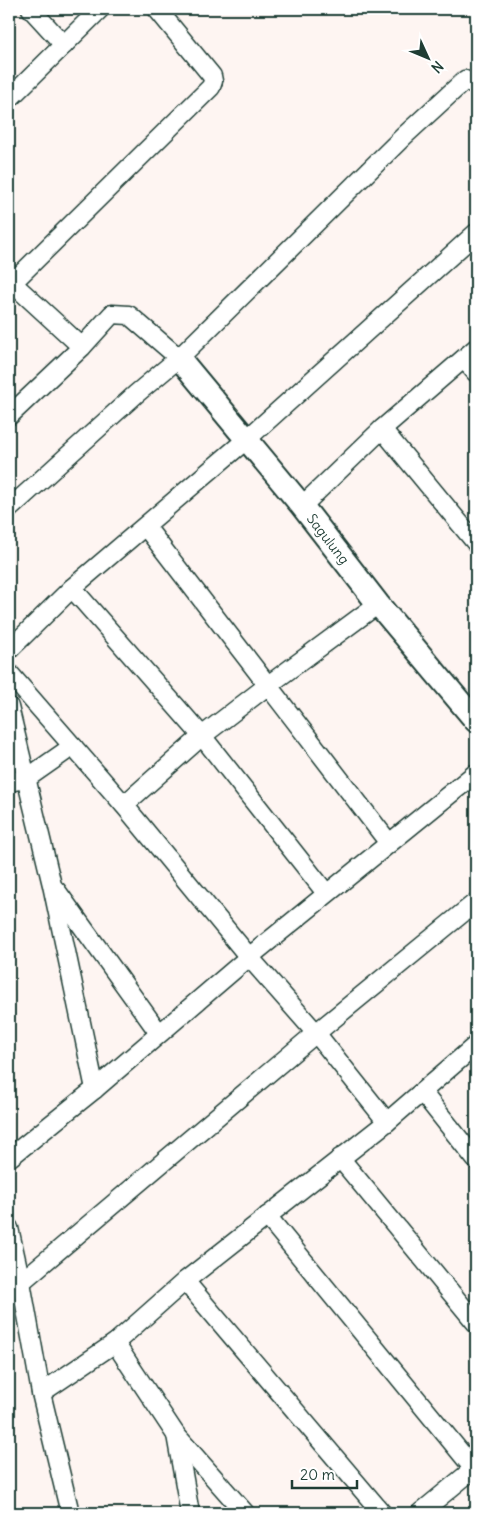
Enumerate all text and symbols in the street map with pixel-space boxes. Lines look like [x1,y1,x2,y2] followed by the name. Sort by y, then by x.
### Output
[402,32,452,82] north arrow
[428,57,447,77] text: N
[303,510,353,568] street label: Sagulung
[292,1457,358,1489] scale bar
[300,1465,335,1484] text: 20 m

